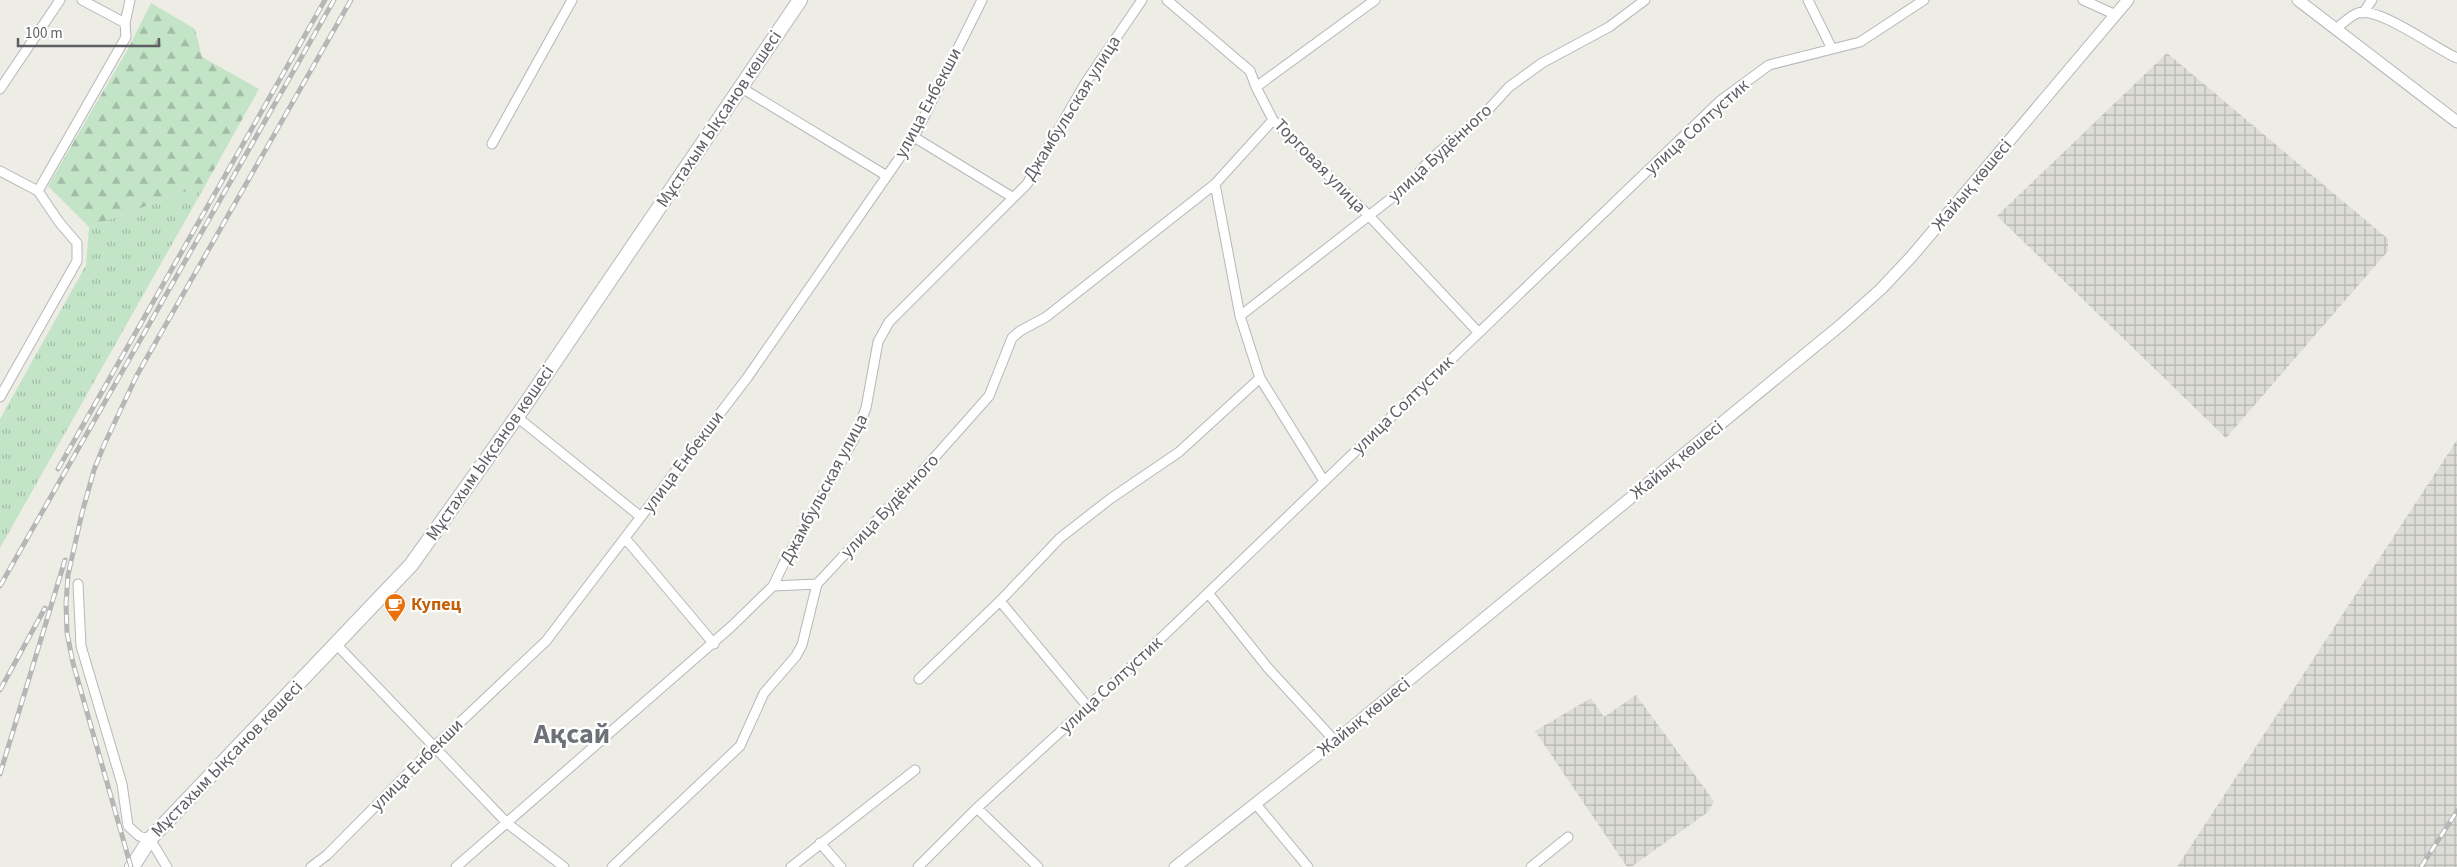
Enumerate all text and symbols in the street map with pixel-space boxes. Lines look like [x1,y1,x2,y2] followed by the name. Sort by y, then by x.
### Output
[18,15,159,47] scale bar
[25,23,63,44] text: 100 m
[650,25,788,213] street label: Мұстахым Ықсанов көшесі
[1017,31,1127,185] street label: Джамбульская улица
[888,43,968,163] street label: улица Енбекши
[1639,73,1755,181] street label: улица Солтустик
[1382,98,1498,208] street label: улица Будённого
[1268,113,1372,219] street label: Торговая улица
[1926,134,2018,236] street label: Жайық көшесі
[1347,350,1459,460] street label: улица Солтустик
[420,360,560,546] street label: Мұстахым Ықсанов көшесі
[636,406,730,518] street label: улица Енбекши
[774,410,874,568] street label: Джамбульская улица
[1625,415,1729,505] street label: Жайық көшесі
[835,448,945,564] street label: улица Будённого
[383,592,407,623] cafe icon: Купец
[411,592,462,617] place label: Купец
[1054,631,1168,739] street label: улица Солтустик
[1312,672,1416,762] street label: Жайық көшесі
[145,675,309,843] street label: Мұстахым Ықсанов көшесі
[365,713,469,817] street label: улица Енбекши
[533,714,610,754] district label: Ақсай

